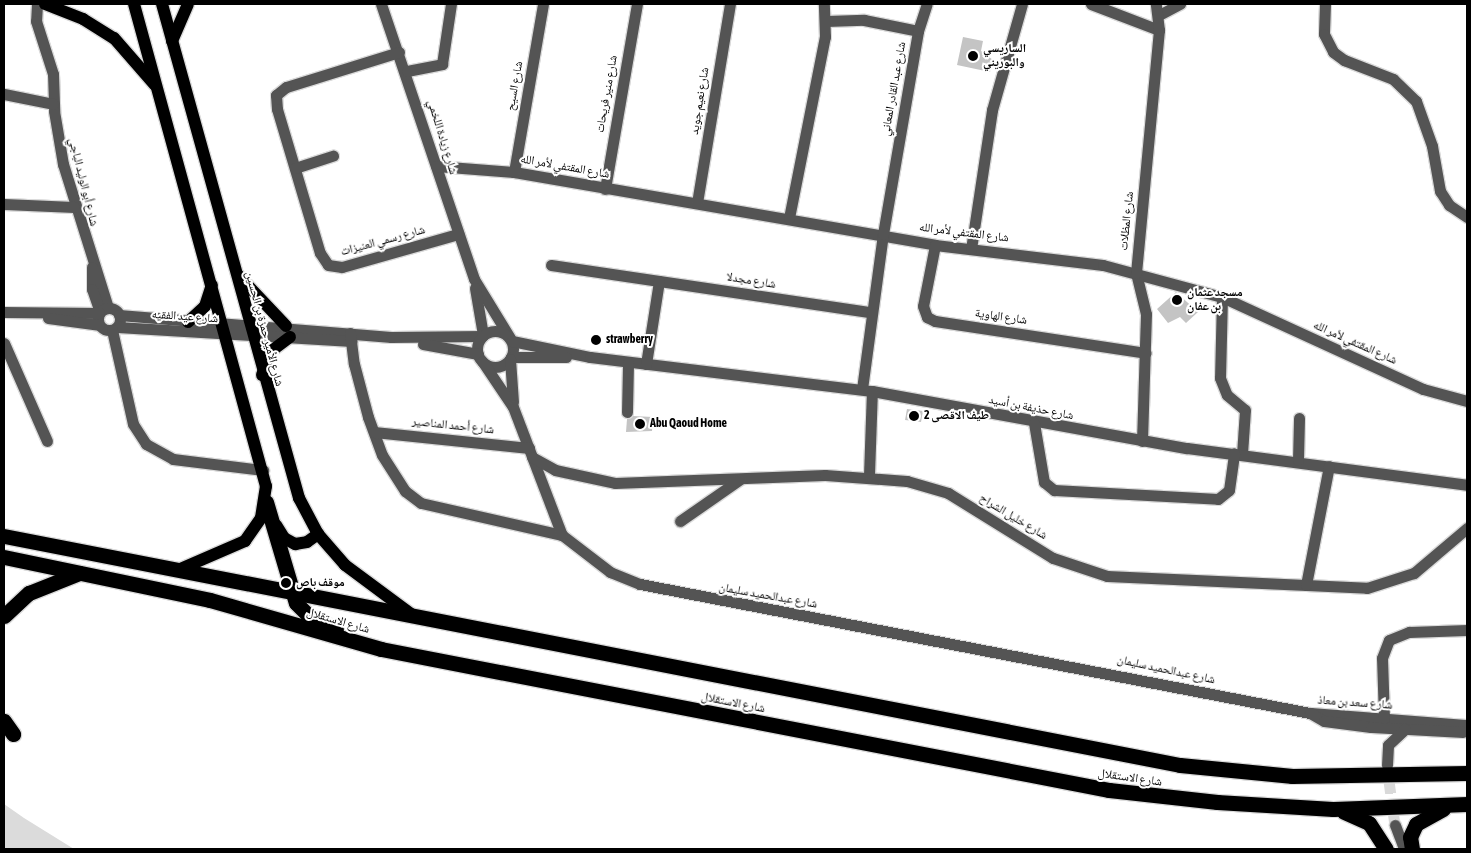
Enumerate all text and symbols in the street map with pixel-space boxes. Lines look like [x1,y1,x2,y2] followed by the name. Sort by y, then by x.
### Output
[879,41,909,137] street label: شارع عبد القادر المعاني
[983,42,1026,70] place label: الساريسي والبوريني
[967,50,979,62] marker: الساريسي والبوريني
[593,54,621,134] street label: شارع منير فريحات
[504,60,526,112] street label: شارع السيح
[688,66,712,136] street label: شارع نعيم جويد
[424,98,460,176] street label: شارع زيادة اللخمي
[65,136,101,228] street label: شارع أبو الوليد الباجي
[519,152,611,182] street label: شارع المقتفي لأمر الله
[1117,191,1137,251] street label: شارع المظلات
[918,220,1010,246] street label: شارع المقتفي لأمر الله
[339,223,427,259] street label: شارع رسمي العنيزات
[242,270,286,388] street label: شارع الأمير حمزة بن الحسين
[725,270,777,292] street label: شارع مجدلا
[1187,286,1243,314] place label: مسجد عثمان بن عفان
[1171,294,1183,306] marker: مسجد عثمان بن عفان
[974,306,1028,328] street label: شارع الهاوية
[151,307,219,327] street label: شارع عيد الفقيه
[1311,318,1399,368] street label: شارع المقتفي لأمر الله
[606,333,653,347] place label: strawberry
[590,334,602,346] marker: strawberry
[987,393,1075,423] street label: شارع حذيفة بن أسيد
[924,409,989,423] place label: طيف الاقصى 2
[908,410,920,422] marker: طيف الاقصى 2
[411,415,495,437] street label: شارع أحمد المناصير
[650,417,727,431] place label: Abu Qaoud Home
[634,418,646,430] marker: Abu Qaoud Home
[976,491,1050,543] street label: شارع خليل الشراح
[296,576,345,590] place label: موقف باص
[280,577,292,589] marker: موقف باص
[718,580,818,612] street label: شارع عبدالحميد سليمان
[305,605,371,637] street label: شارع الاستقلال
[1116,653,1216,687] street label: شارع عبدالحميد سليمان
[700,690,766,716] street label: شارع الاستقلال
[1317,693,1393,713] street label: شارع سعد بن معاذ
[1097,766,1163,790] street label: شارع الاستقلال

